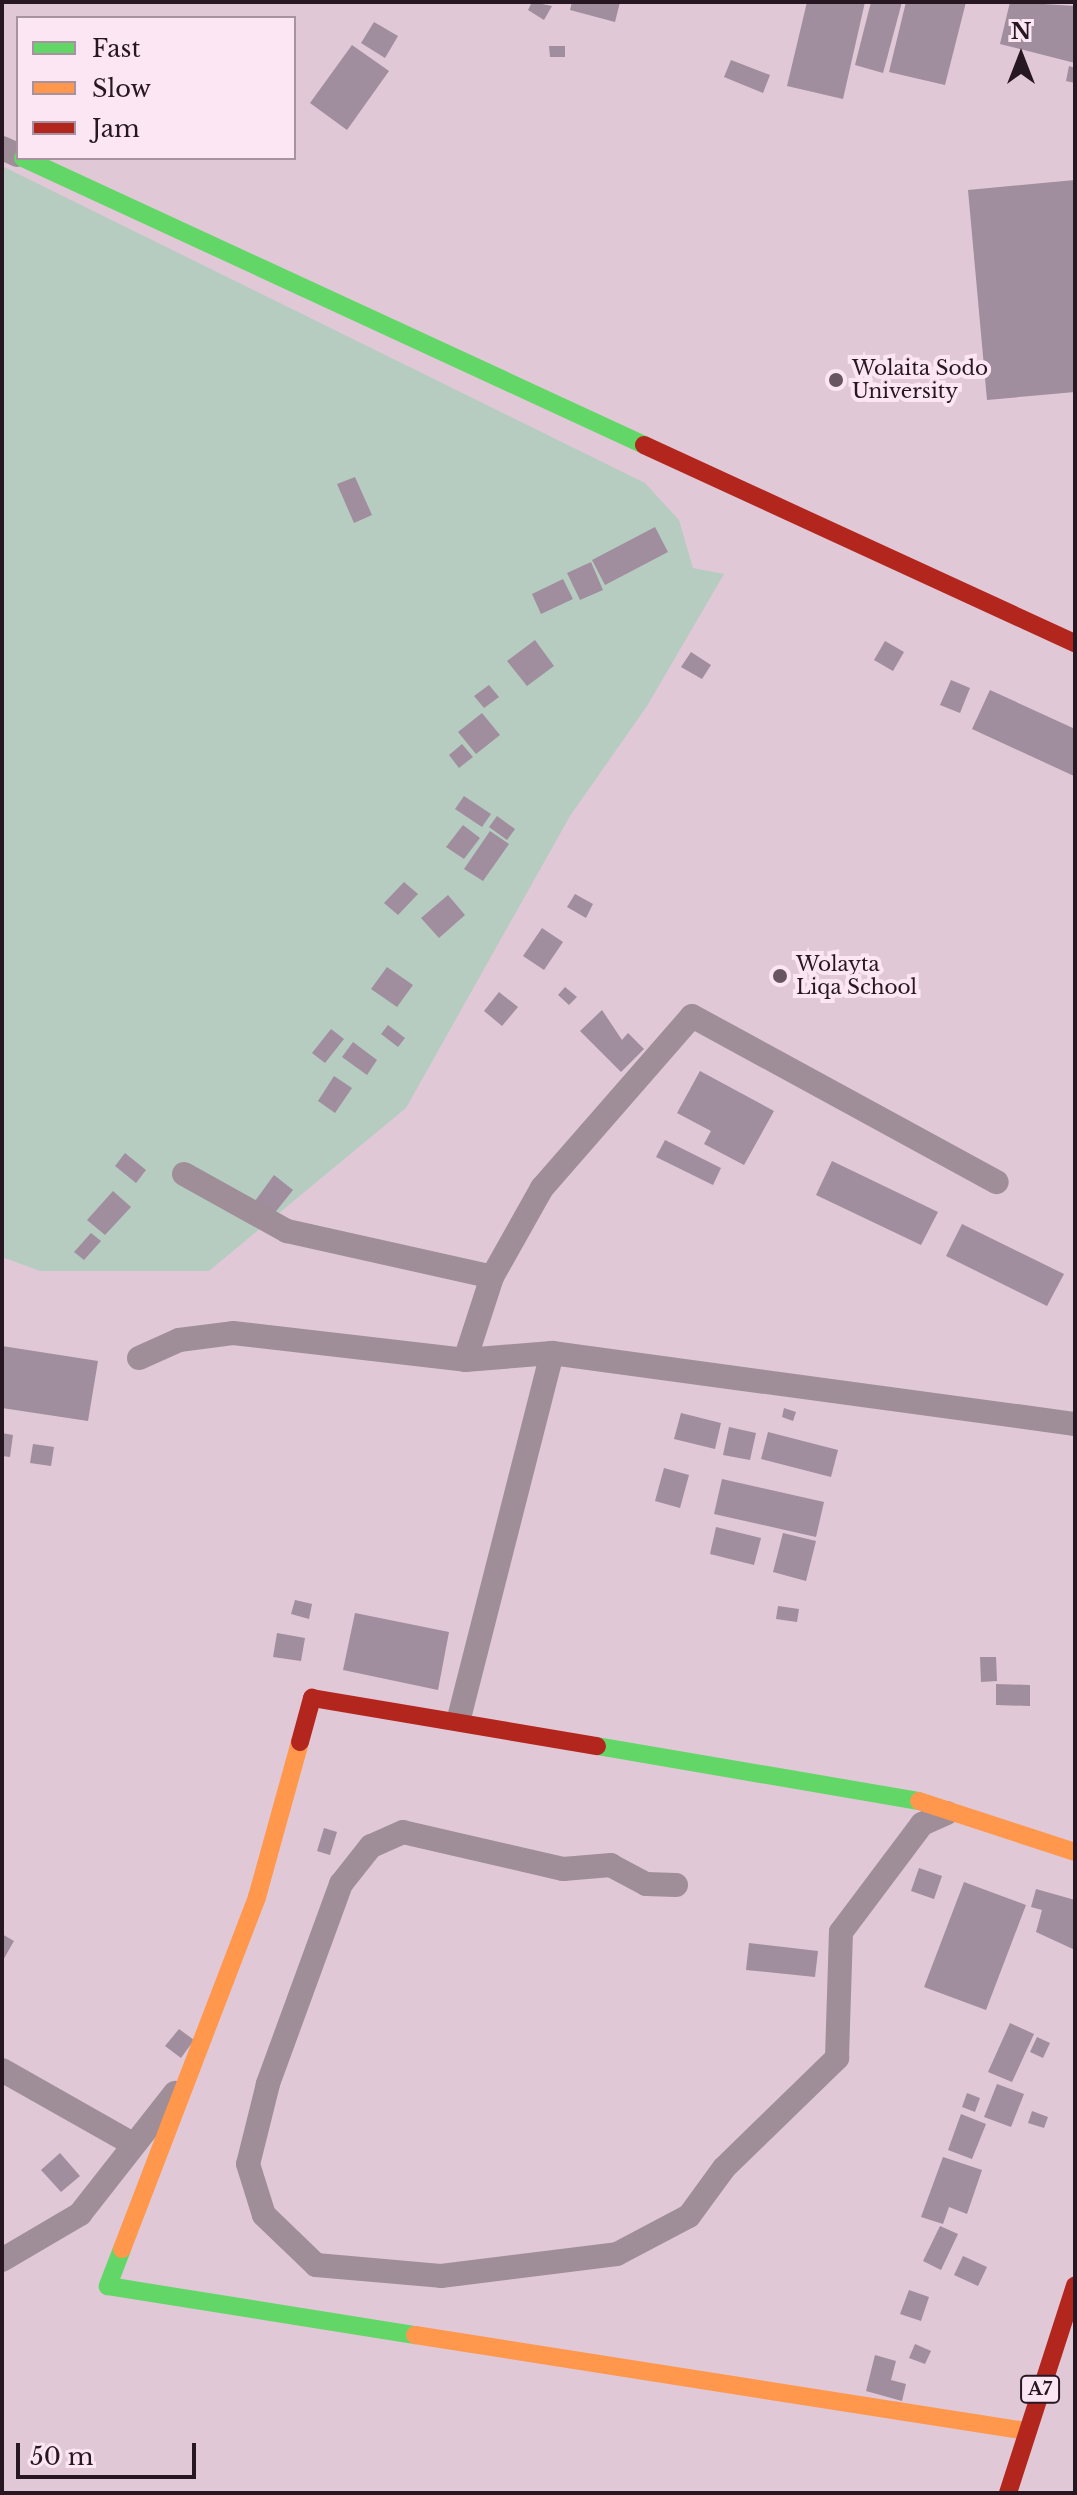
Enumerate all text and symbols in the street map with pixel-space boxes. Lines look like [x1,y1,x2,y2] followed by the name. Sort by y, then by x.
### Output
[16,16,296,160] legend
[981,16,1061,96] north arrow
[1011,18,1031,45] text: N
[92,34,140,63] text: Fast
[92,74,151,103] text: Slow
[92,114,140,143] text: Jam
[852,356,988,403] place label: Wolaita Sodo University
[827,371,845,389] marker: Wolaita Sodo University
[796,952,917,999] place label: Wolayta Liqa School
[771,967,789,985] marker: Wolayta Liqa School
[1020,2375,1060,2403] road number: A7
[20,2427,200,2477] scale bar
[30,2442,93,2471] text: 50 m

